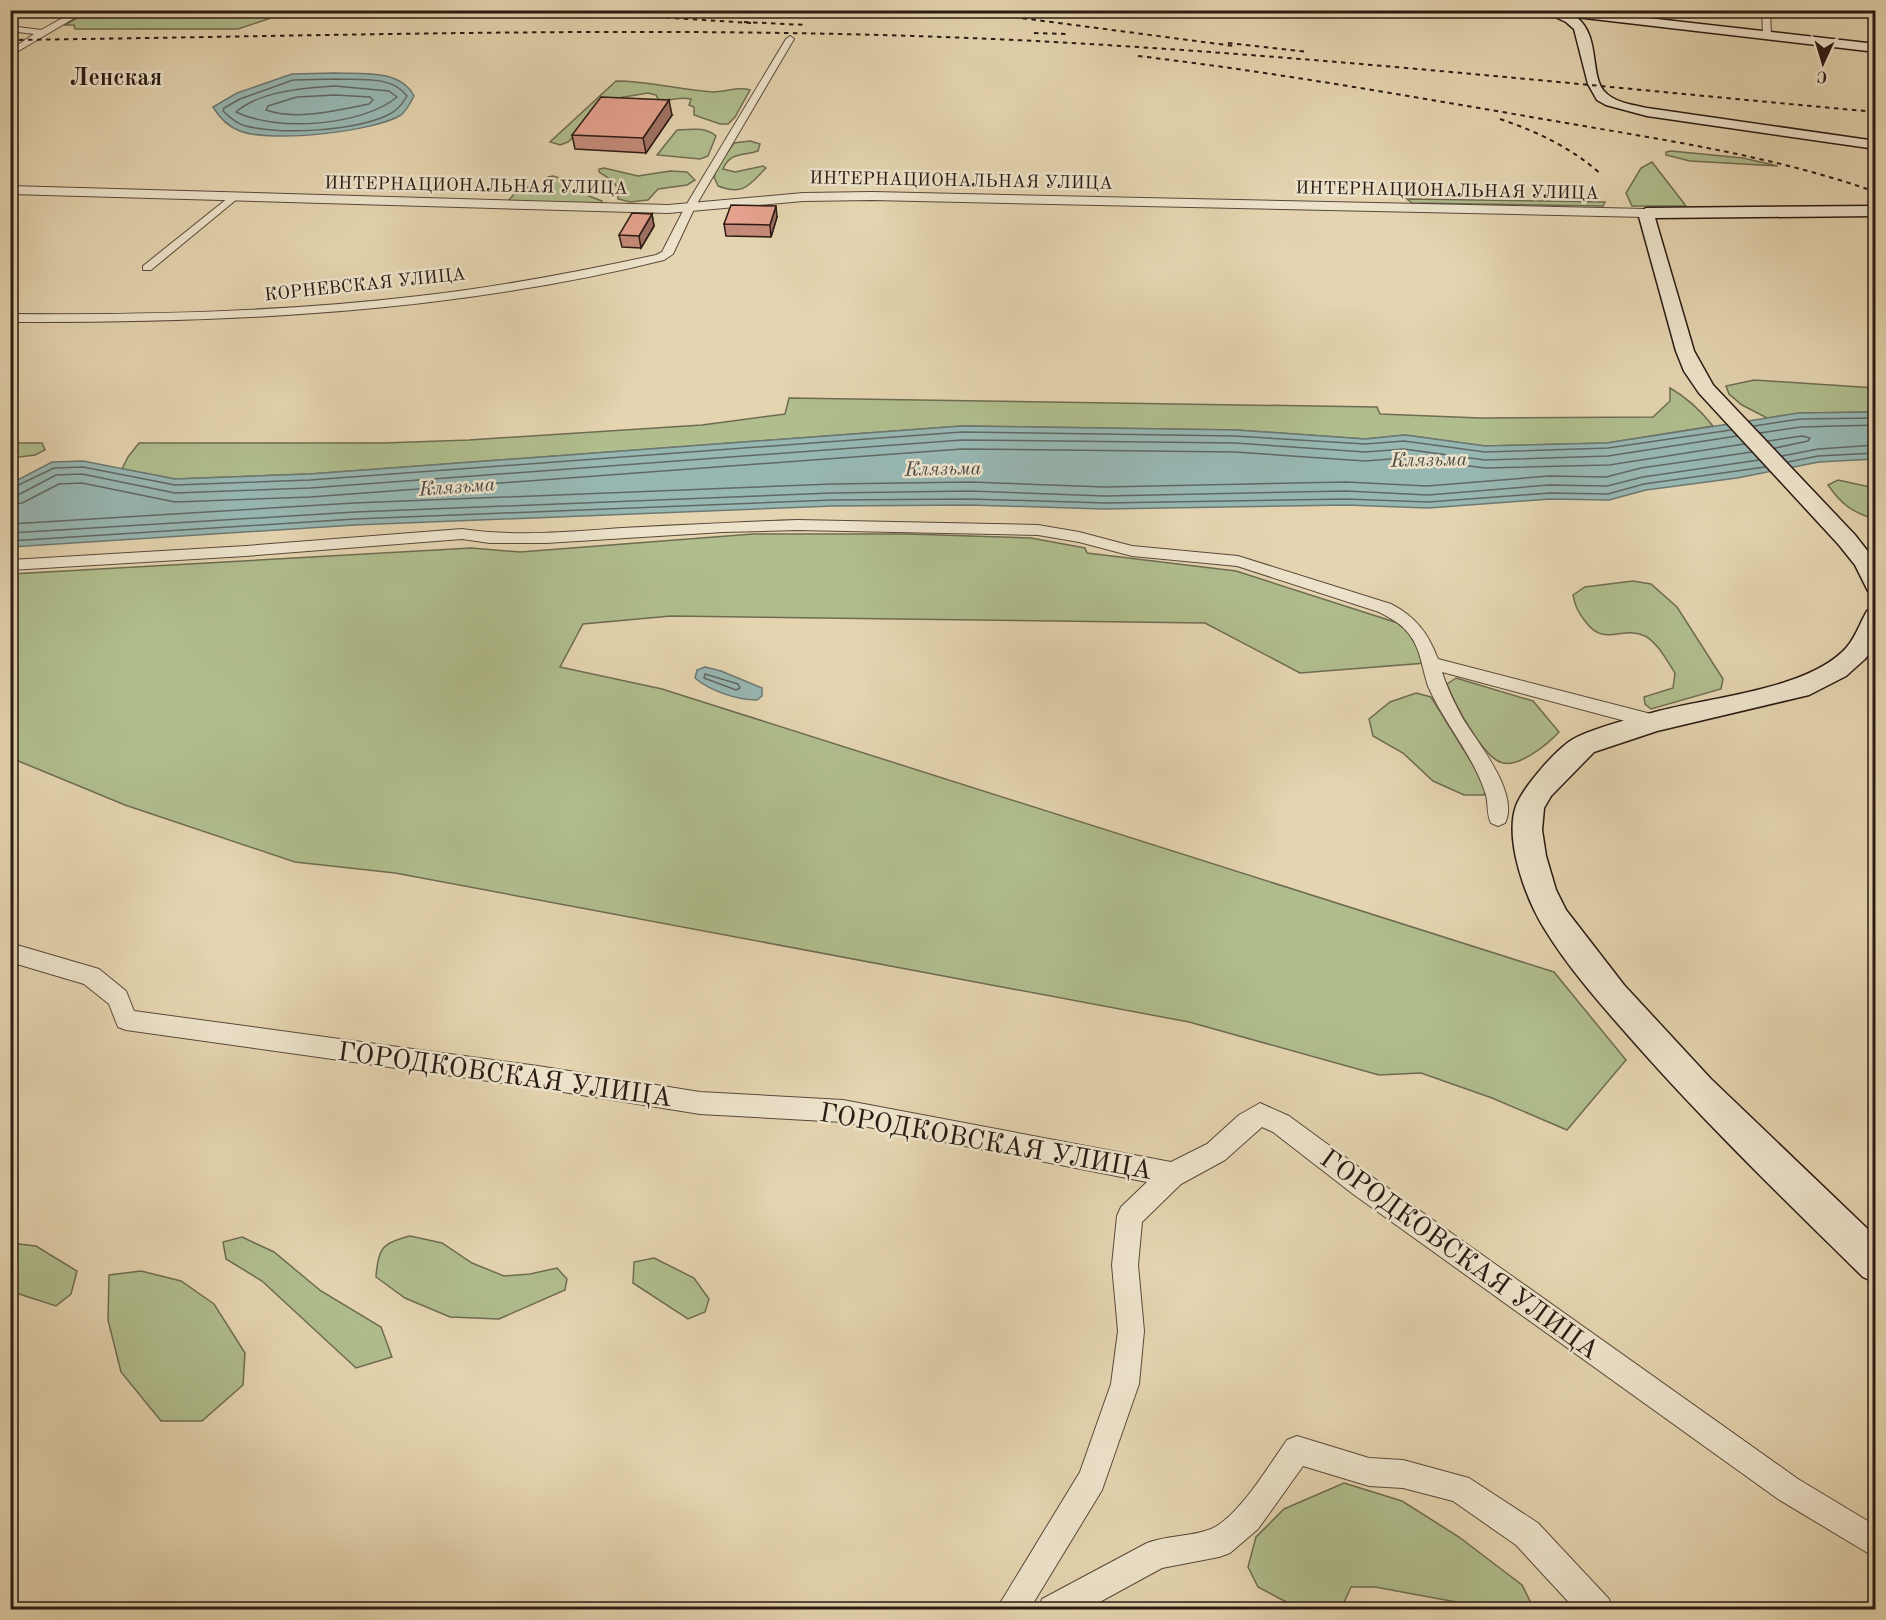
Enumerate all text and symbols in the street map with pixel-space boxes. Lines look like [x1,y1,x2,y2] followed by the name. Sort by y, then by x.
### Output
[1793,33,1853,93] north arrow
[70,67,162,91] district label: Ленская
[1816,68,1828,84] text: С
[809,169,1113,193] street label: ИНТЕРНАЦИОНАЛЬНАЯ УЛИЦА
[324,174,628,198] street label: ИНТЕРНАЦИОНАЛЬНАЯ УЛИЦА
[1295,179,1599,203] street label: ИНТЕРНАЦИОНАЛЬНАЯ УЛИЦА
[264,265,467,305] street label: КОРНЕВСКАЯ УЛИЦА
[1389,450,1468,472] water label: Клязьма
[903,459,982,481] water label: Клязьма
[417,475,496,501] water label: Клязьма
[336,1039,674,1112] street label: ГОРОДКОВСКАЯ УЛИЦА
[817,1100,1155,1185] street label: ГОРОДКОВСКАЯ УЛИЦА
[1315,1145,1604,1366] street label: ГОРОДКОВСКАЯ УЛИЦА

